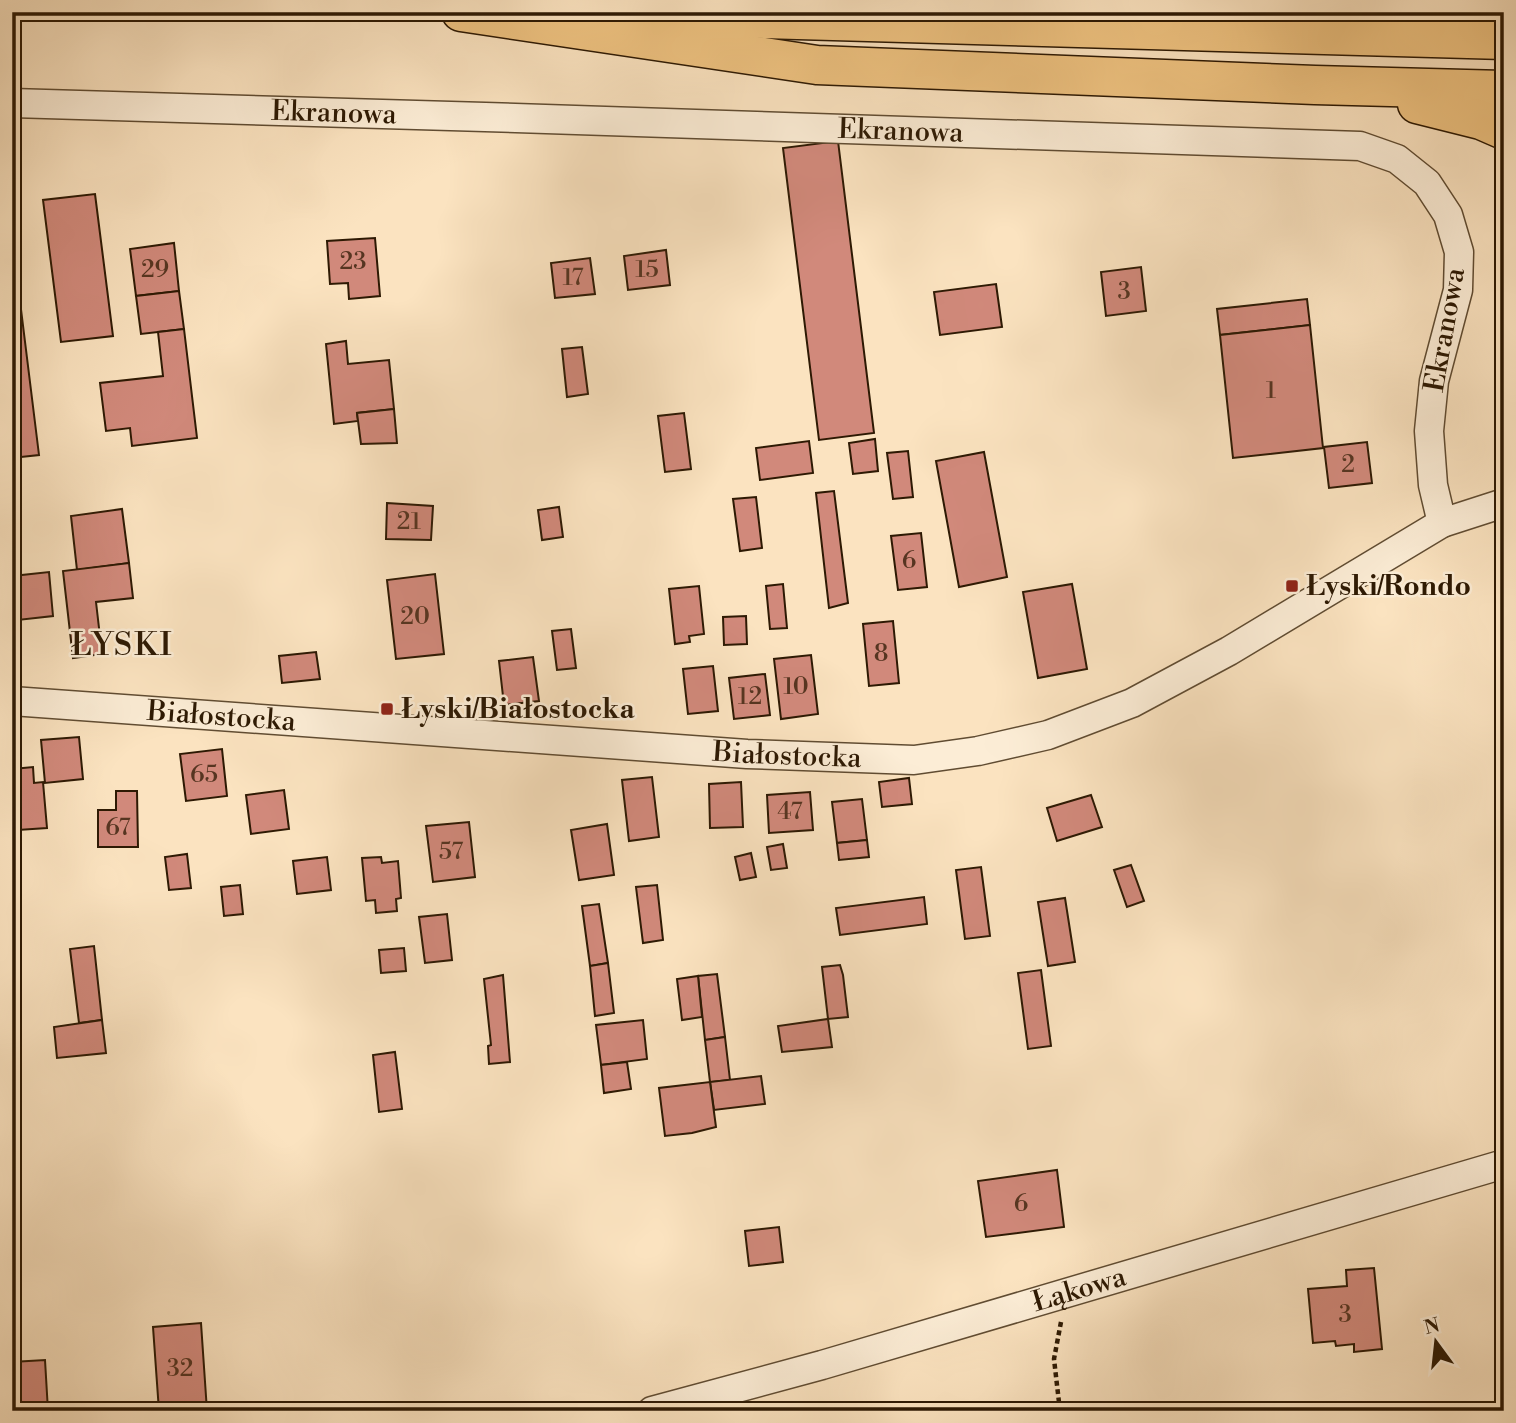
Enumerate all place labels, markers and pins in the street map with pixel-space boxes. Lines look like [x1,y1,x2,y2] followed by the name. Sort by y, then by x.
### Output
[1306,569,1471,604] place label: Łyski/Rondo
[1284,578,1300,594] marker: Łyski/Rondo
[401,692,636,727] place label: Łyski/Białostocka
[379,701,395,717] marker: Łyski/Białostocka

